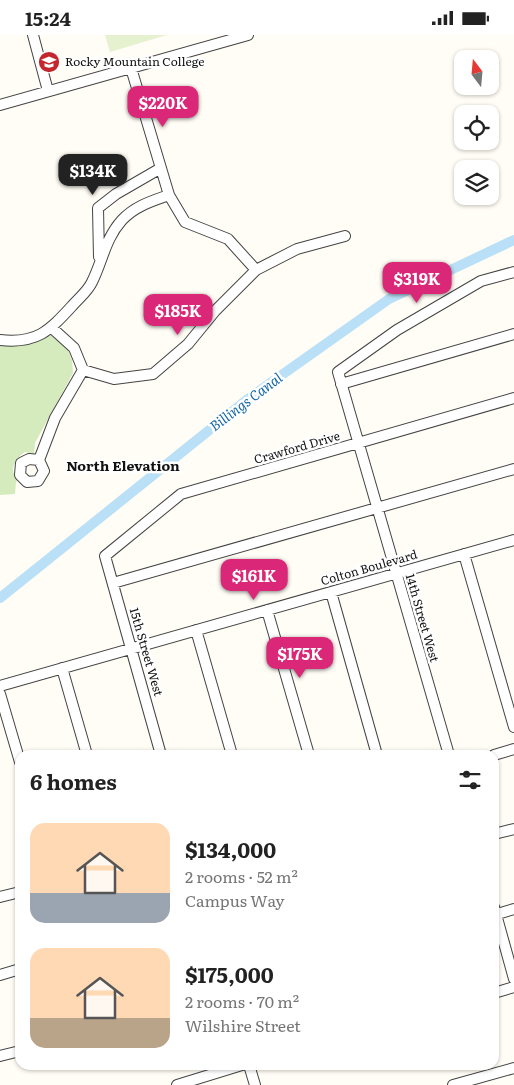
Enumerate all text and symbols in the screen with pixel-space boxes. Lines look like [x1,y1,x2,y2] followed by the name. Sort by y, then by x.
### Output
[25,4,71,32] text: 15:24
[37,50,61,74] school or university icon: Rocky Mountain College
[454,50,499,95] north arrow
[454,50,499,205] map controls
[65,52,204,70] place label: Rocky Mountain College
[128,86,198,128] pin: $220K
[138,90,188,114] text: $220K
[454,105,499,150] button: locate
[58,154,128,196] pin: $134K
[69,158,117,182] text: $134K
[454,160,499,205] button: layers
[382,261,452,304] pin: $319K
[394,266,440,290] text: $319K
[143,293,213,336] pin: $185K
[155,298,201,322] text: $185K
[205,367,286,435] water label: Billings Canal
[252,426,342,468] street label: Crawford Drive
[66,455,180,475] district label: North Elevation
[318,544,420,589] street label: Colton Boulevard
[219,559,289,601] pin: $161K
[232,563,276,587] text: $161K
[402,571,444,664] street label: 14th Street West
[126,605,168,698] street label: 15th Street West
[265,637,335,679] pin: $175K
[277,641,323,665] text: $175K
[30,765,117,796] text: 6 homes
[456,766,484,794] icon: filters
[185,833,276,864] text: $134,000
[70,843,130,903] icon: home
[185,864,298,888] text: 2 rooms · 52 m²
[185,888,284,912] text: Campus Way
[185,958,274,989] text: $175,000
[70,968,130,1028] icon: home
[185,989,299,1013] text: 2 rooms · 70 m²
[185,1013,301,1037] text: Wilshire Street

